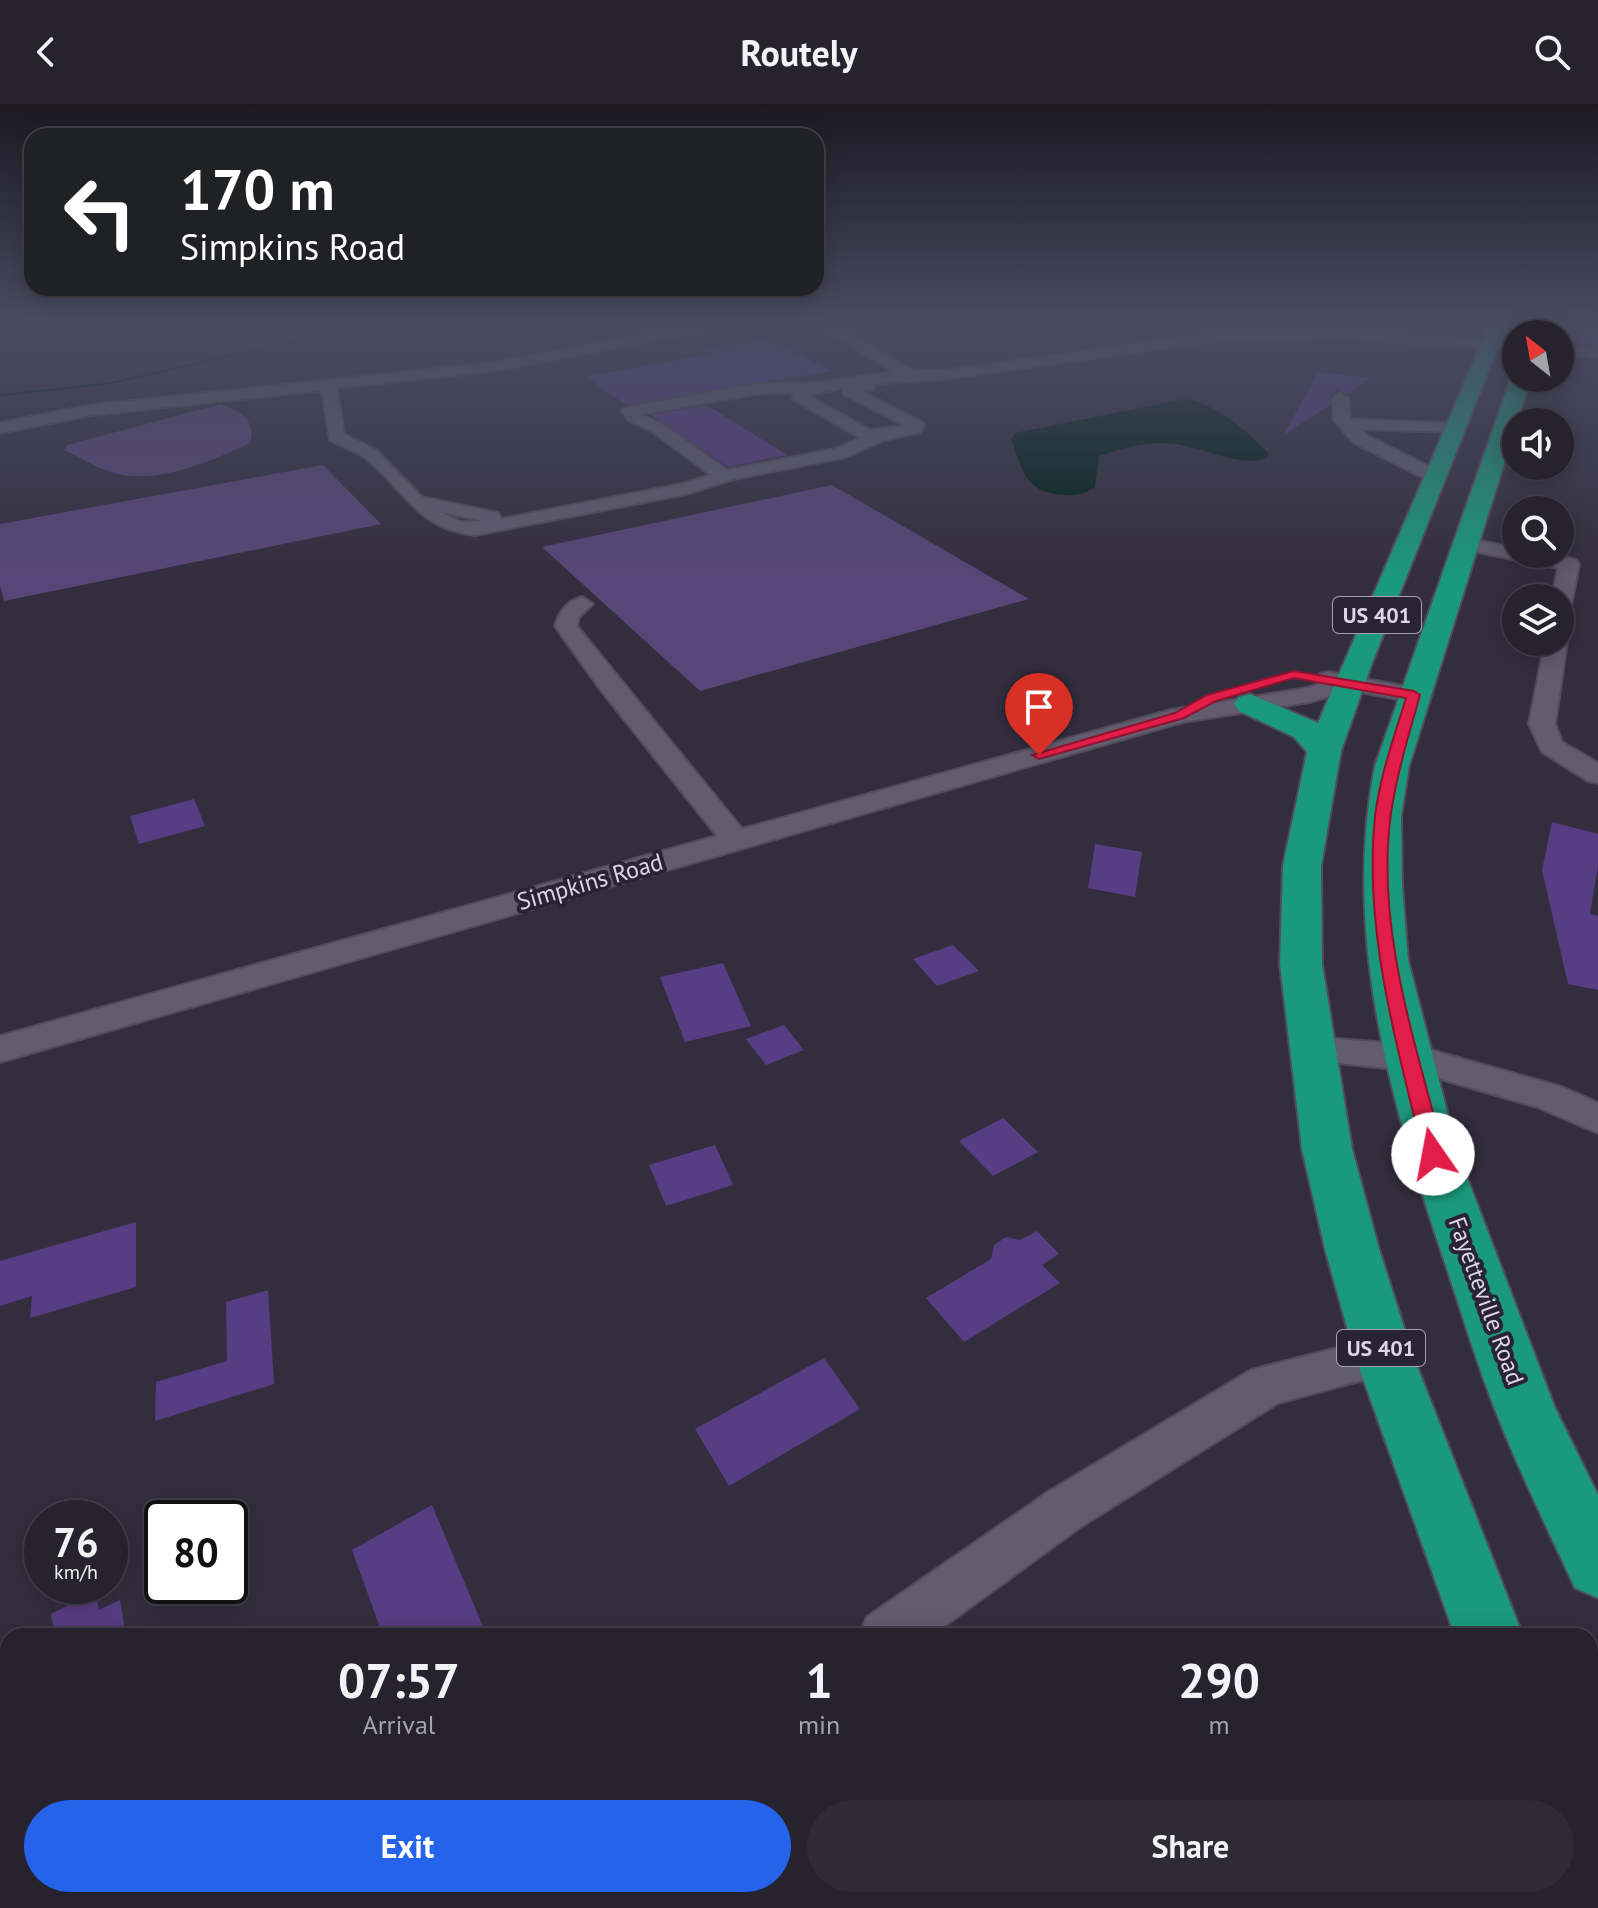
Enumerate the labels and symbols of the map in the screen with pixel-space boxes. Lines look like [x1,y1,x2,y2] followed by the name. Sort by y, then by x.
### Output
[1502,320,1574,392] north arrow
[1333,597,1421,633] road number: US 401
[1005,673,1073,755] pin
[513,846,666,917] street label: Simpkins Road
[1391,1112,1475,1196] position arrow
[1442,1213,1531,1389] street label: Fayetteville Road
[1337,1330,1425,1366] road number: US 401
[144,1500,248,1604] speed limit sign: 80

